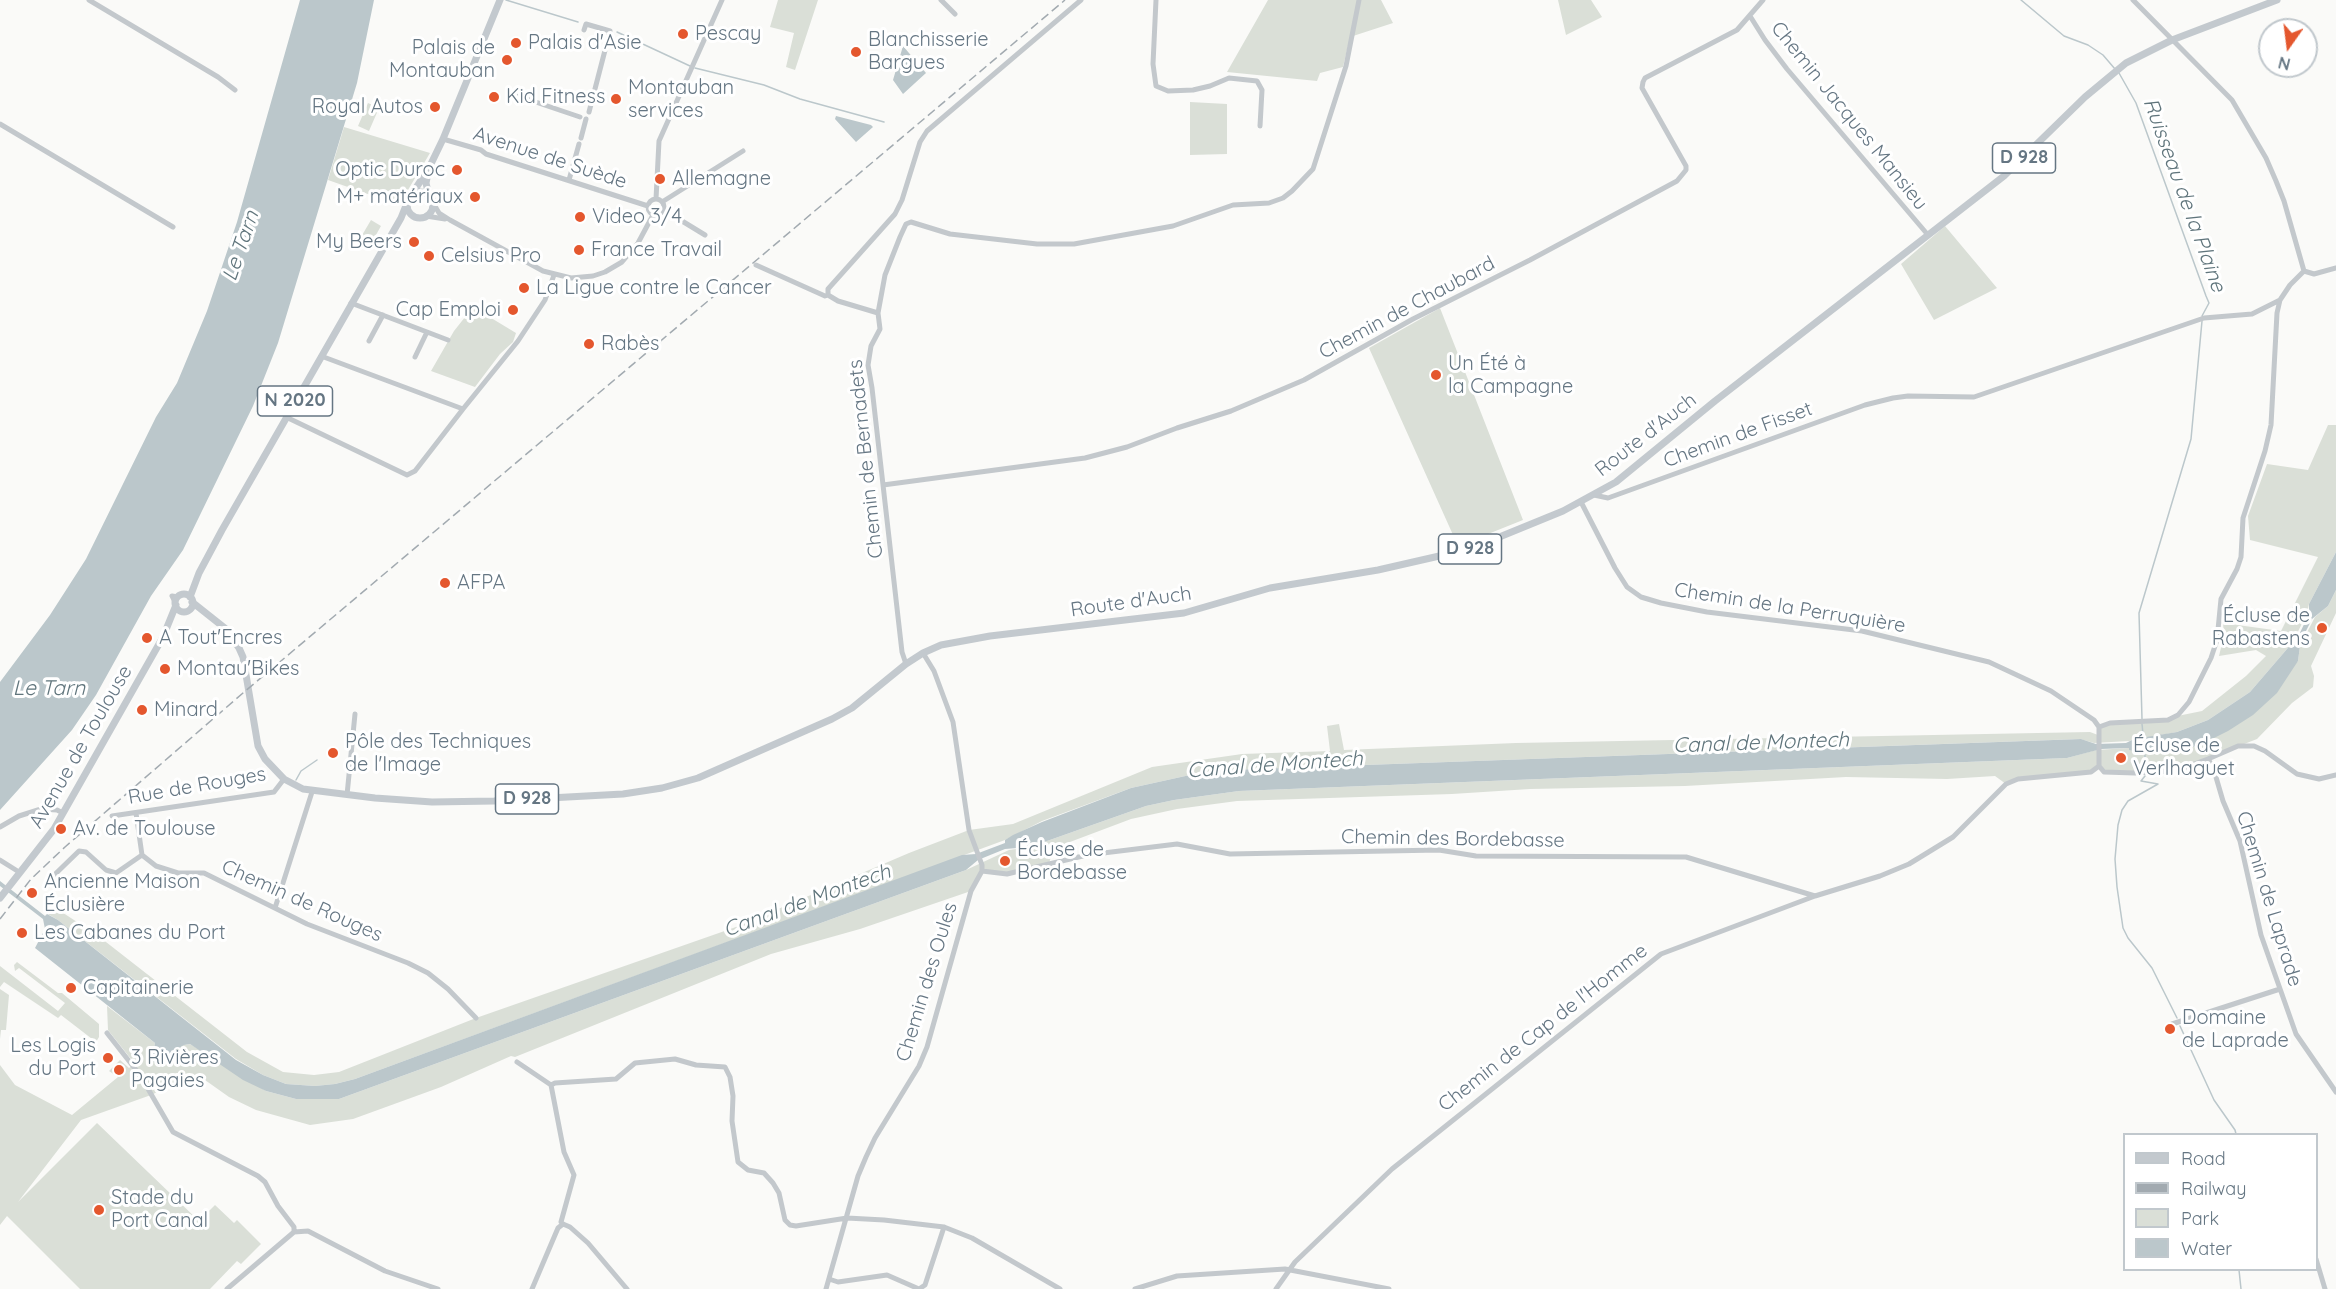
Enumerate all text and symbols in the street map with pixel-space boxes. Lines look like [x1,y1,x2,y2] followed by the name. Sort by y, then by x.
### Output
[1766,17,1932,215] street label: Chemin Jacques Mansieu
[2258,18,2318,78] north arrow
[695,22,761,46] place label: Pescay
[676,27,690,41] marker: Pescay
[868,28,989,75] place label: Blanchisserie Bargues
[528,31,642,55] place label: Palais d'Asie
[389,36,495,83] place label: Palais de Montauban
[509,36,523,50] marker: Palais d'Asie
[849,45,863,59] marker: Blanchisserie Bargues
[2276,52,2292,75] text: N
[500,53,514,67] marker: Palais de Montauban
[628,76,734,123] place label: Montauban services
[506,85,605,109] place label: Kid Fitness
[487,90,501,104] marker: Kid Fitness
[609,92,623,106] marker: Montauban services
[312,95,423,119] place label: Royal Autos
[2137,95,2231,295] water label: Ruisseau de la Plaine
[428,100,442,114] marker: Royal Autos
[470,122,630,194] street label: Avenue de Suède
[1992,143,2056,173] road number: D 928
[335,158,445,182] place label: Optic Duroc
[450,163,464,177] marker: Optic Duroc
[672,167,771,191] place label: Allemagne
[653,172,667,186] marker: Allemagne
[336,185,463,209] place label: M+ matériaux
[468,190,482,204] marker: M+ matériaux
[592,205,682,229] place label: Video 3/4
[217,208,265,284] water label: Le Tarn
[573,210,587,224] marker: Video 3/4
[316,230,402,254] place label: My Beers
[407,235,421,249] marker: My Beers
[591,238,722,262] place label: France Travail
[572,243,586,257] marker: France Travail
[441,244,541,268] place label: Celsius Pro
[422,249,436,263] marker: Celsius Pro
[1315,252,1499,364] street label: Chemin de Chaubard
[536,276,772,300] place label: La Ligue contre le Cancer
[517,281,531,295] marker: La Ligue contre le Cancer
[396,298,501,322] place label: Cap Emploi
[506,303,520,317] marker: Cap Emploi
[601,332,659,356] place label: Rabès
[582,337,596,351] marker: Rabès
[1448,352,1573,399] place label: Un Été à la Campagne
[844,358,888,560] street label: Chemin de Bernadets
[1429,368,1443,382] marker: Un Été à la Campagne
[258,386,332,416] road number: N 2020
[1591,388,1701,482] street label: Route d'Auch
[1660,397,1816,473] street label: Chemin de Fisset
[1438,534,1502,564] road number: D 928
[457,571,505,595] place label: AFPA
[438,576,452,590] marker: AFPA
[1673,578,1907,638] street label: Chemin de la Perruquière
[1069,582,1193,622] street label: Route d'Auch
[2212,604,2310,651] place label: Écluse de Rabastens
[2315,621,2329,635] marker: Écluse de Rabastens
[159,626,282,650] place label: A Tout'Encres
[140,631,154,645] marker: A Tout'Encres
[177,657,299,681] place label: Montau'Bikes
[25,661,137,833] street label: Avenue de Toulouse
[158,662,172,676] marker: Montau'Bikes
[13,676,85,702] water label: Le Tarn
[154,698,218,722] place label: Minard
[135,703,149,717] marker: Minard
[1673,727,1849,759] water label: Canal de Montech
[345,730,531,777] place label: Pôle des Techniques de l'Image
[2133,734,2235,781] place label: Écluse de Verlhaguet
[326,746,340,760] marker: Pôle des Techniques de l'Image
[1186,746,1364,784] water label: Canal de Montech
[2114,751,2128,765] marker: Écluse de Verlhaguet
[126,762,268,810] street label: Rue de Rouges
[496,784,558,814] road number: D 928
[2231,808,2307,990] street label: Chemin de Laprade
[73,817,216,841] place label: Av. de Toulouse
[54,822,68,836] marker: Av. de Toulouse
[1341,825,1565,853] street label: Chemin des Bordebasse
[1017,838,1127,885] place label: Écluse de Bordebasse
[998,854,1012,868] marker: Écluse de Bordebasse
[218,855,386,947] street label: Chemin de Rouges
[720,859,894,943] water label: Canal de Montech
[44,870,200,917] place label: Ancienne Maison Éclusière
[25,886,39,900] marker: Ancienne Maison Éclusière
[891,899,963,1065] street label: Chemin des Oules
[34,921,225,945] place label: Les Cabanes du Port
[15,926,29,940] marker: Les Cabanes du Port
[1434,939,1652,1117] street label: Chemin de Cap de l'Homme
[83,976,194,1000] place label: Capitainerie
[64,981,78,995] marker: Capitainerie
[2182,1006,2289,1053] place label: Domaine de Laprade
[2163,1022,2177,1036] marker: Domaine de Laprade
[10,1034,96,1081] place label: Les Logis du Port
[131,1046,219,1093] place label: 3 Rivières Pagaies
[101,1051,115,1065] marker: Les Logis du Port
[112,1063,126,1077] marker: 3 Rivières Pagaies
[2123,1133,2318,1271] legend
[2181,1147,2226,1170] text: Road
[2181,1177,2247,1200] text: Railway
[111,1186,208,1233] place label: Stade du Port Canal
[92,1203,106,1217] marker: Stade du Port Canal
[2181,1207,2219,1230] text: Park
[2181,1237,2232,1260] text: Water

